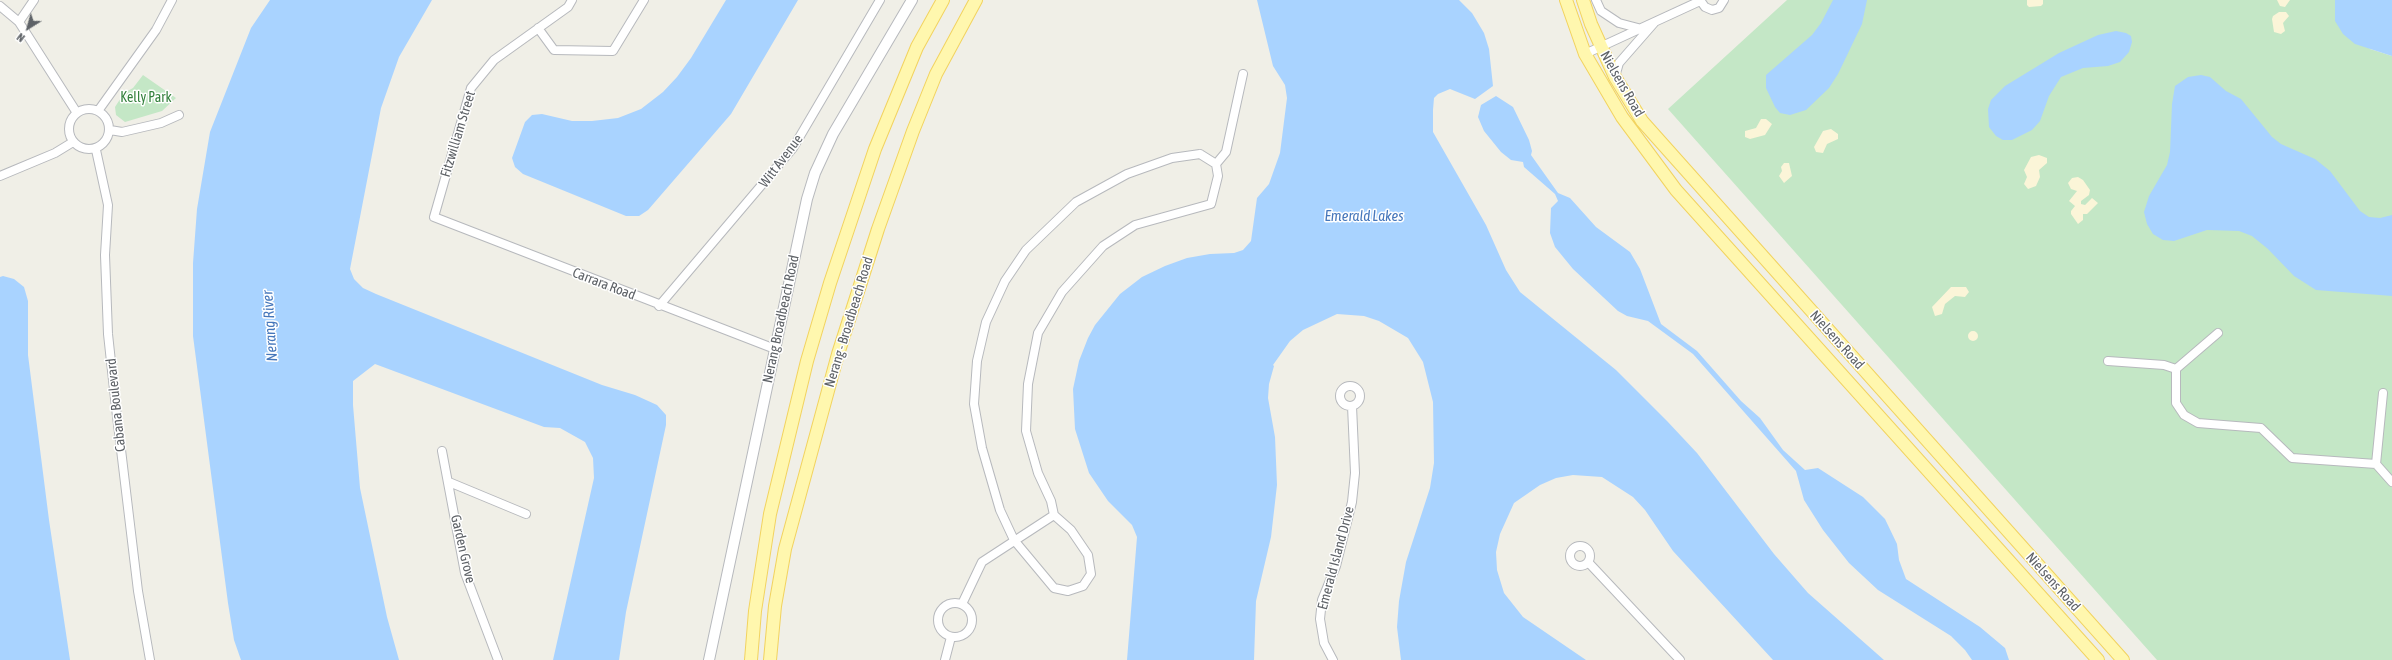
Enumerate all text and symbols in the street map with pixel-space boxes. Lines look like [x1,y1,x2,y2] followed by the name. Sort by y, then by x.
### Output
[8,8,48,48] north arrow
[15,31,27,44] text: N
[1596,48,1648,120] street label: Nielsens Road
[437,89,479,179] street label: Fitzwilliam Street
[120,90,172,106] park label: Kelly Park
[756,131,806,191] street label: Witt Avenue
[1324,207,1404,225] water label: Emerald Lakes
[759,254,803,384] street label: Nerang Broadbeach Road
[821,255,877,389] street label: Nerang - Broadbeach Road
[570,264,638,304] street label: Carrara Road
[259,290,281,362] water label: Nerang River
[1806,307,1868,373] street label: Nielsens Road
[103,357,129,453] street label: Cabana Boulevard
[1314,505,1358,611] street label: Emerald Island Drive
[447,513,479,585] street label: Garden Grove
[2022,549,2084,615] street label: Nielsens Road

